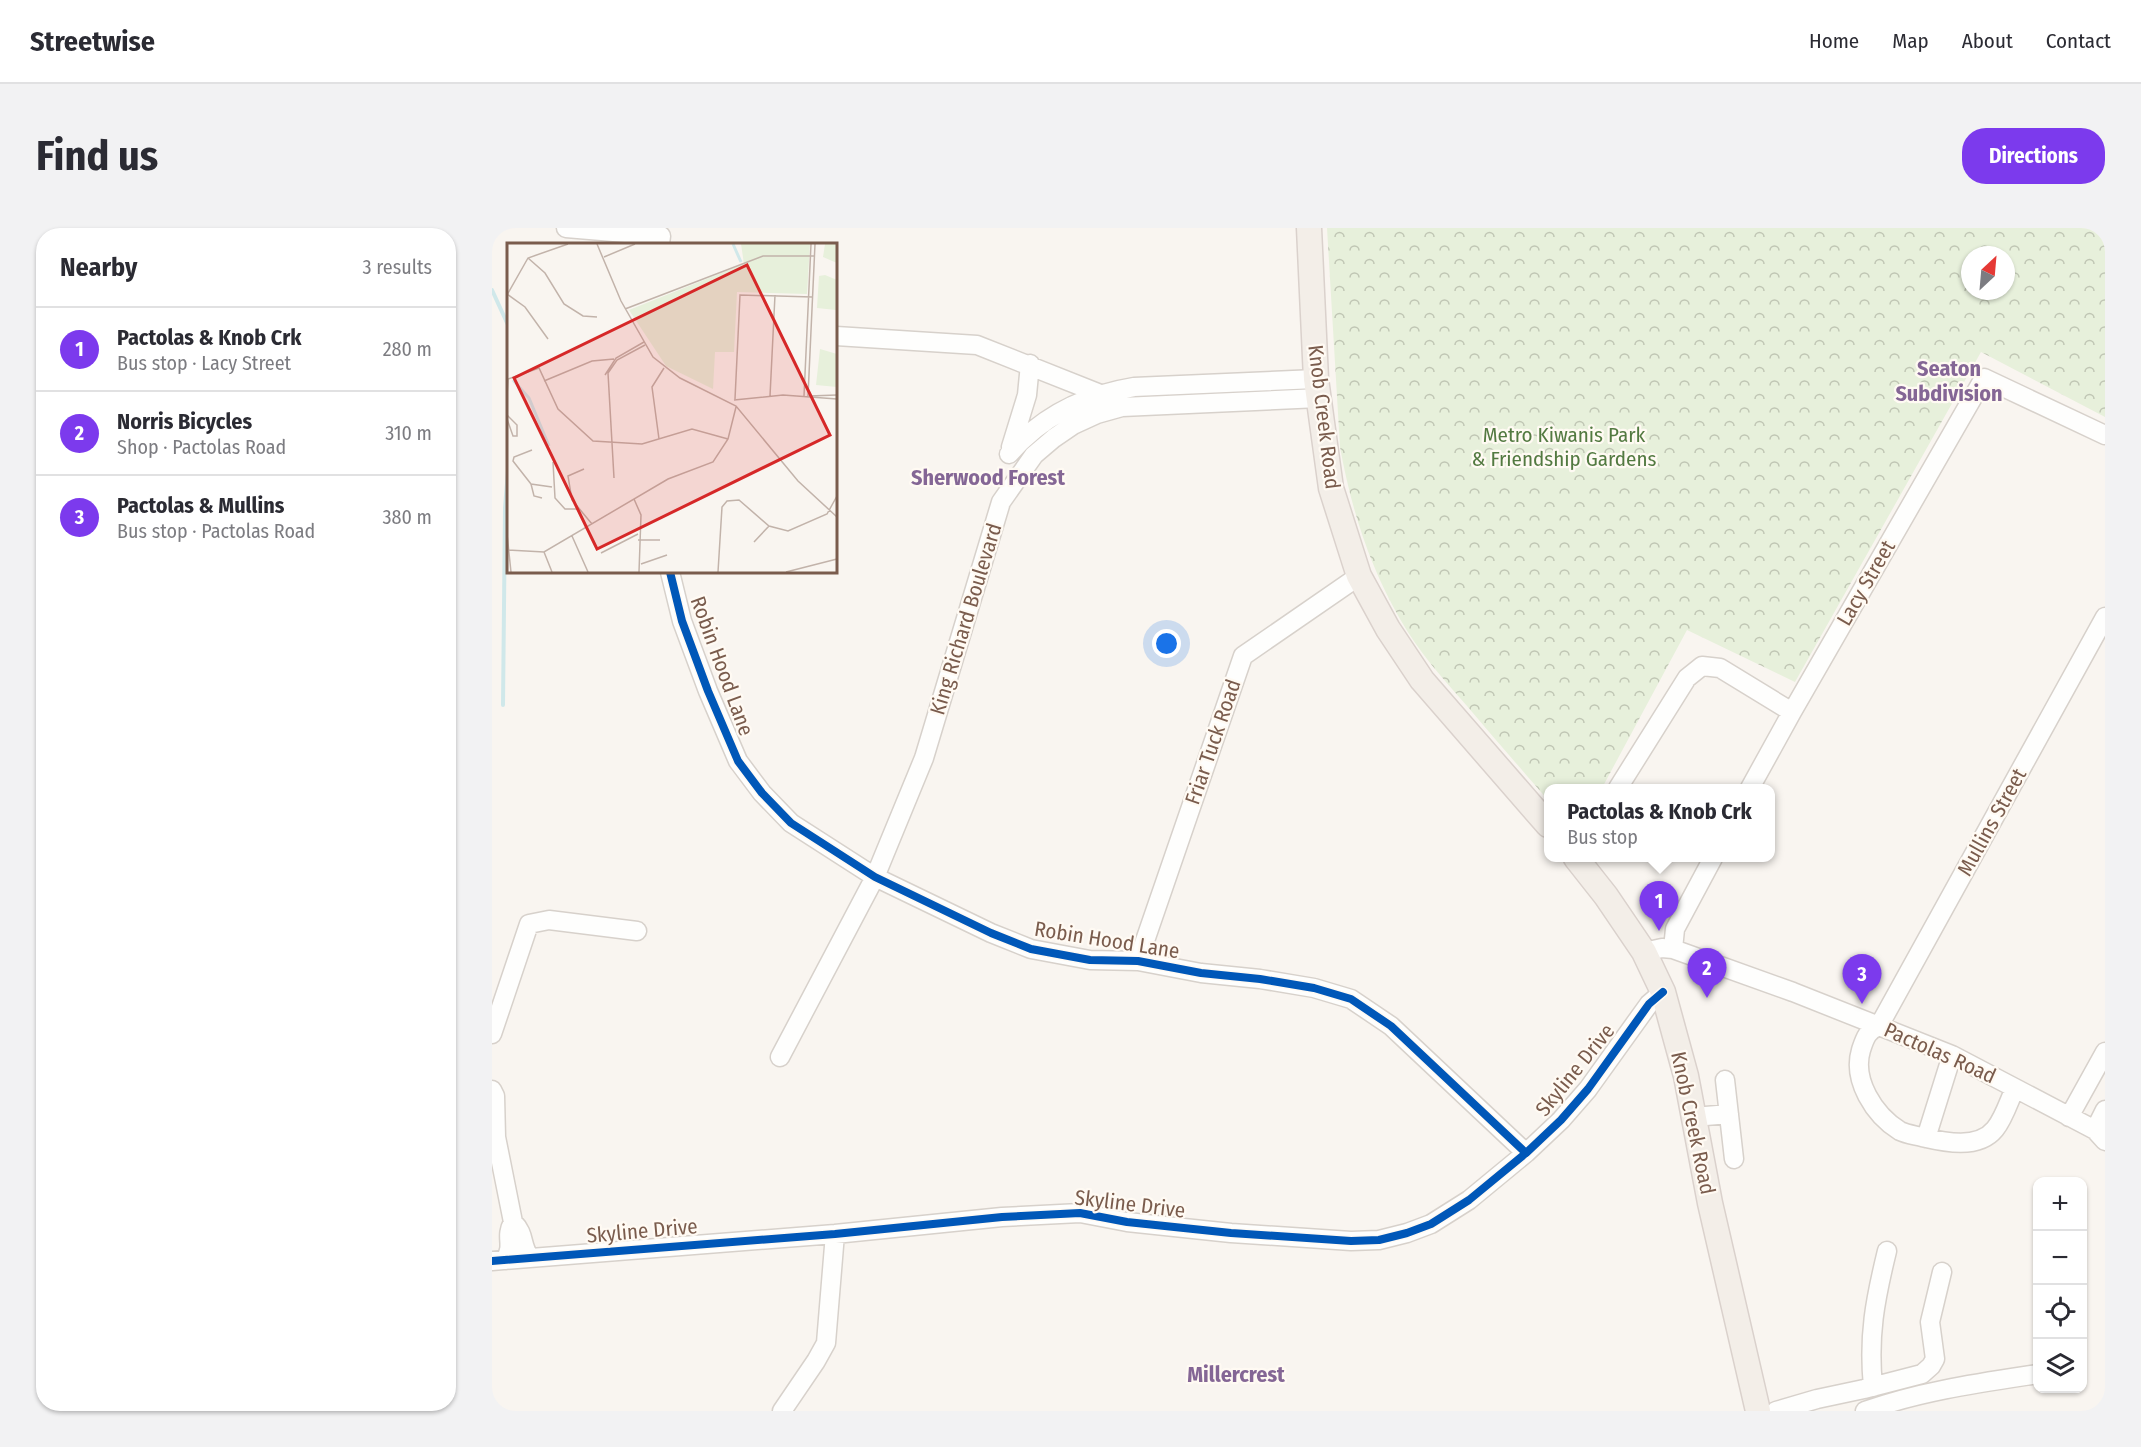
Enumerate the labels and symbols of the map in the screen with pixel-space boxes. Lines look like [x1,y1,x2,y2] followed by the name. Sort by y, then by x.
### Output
[507,243,837,573] inset map
[1961,246,2015,300] north arrow
[1302,343,1346,491] street label: Knob Creek Road
[1895,355,2003,407] district label: Seaton Subdivision
[1472,422,1656,472] park label: Metro Kiwanis Park & Friendship Gardens
[911,464,1065,491] district label: Sherwood Forest
[924,520,1008,718] street label: King Richard Boulevard
[1831,536,1901,630] street label: Lacy Street
[685,593,759,739] street label: Robin Hood Lane
[1152,629,1181,658] your location
[1179,676,1247,808] street label: Friar Tuck Road
[1952,764,2032,880] street label: Mullins Street
[1640,882,1678,931] pin: 1
[1033,916,1181,964] street label: Robin Hood Lane
[1688,948,1726,998] pin: 2
[1842,954,1882,1004] pin: 3
[1880,1017,2000,1089] street label: Pactolas Road
[1530,1019,1620,1121] street label: Skyline Drive
[1665,1049,1721,1197] street label: Knob Creek Road
[1073,1184,1187,1224] street label: Skyline Drive
[585,1213,699,1249] street label: Skyline Drive
[1187,1361,1285,1388] district label: Millercrest

